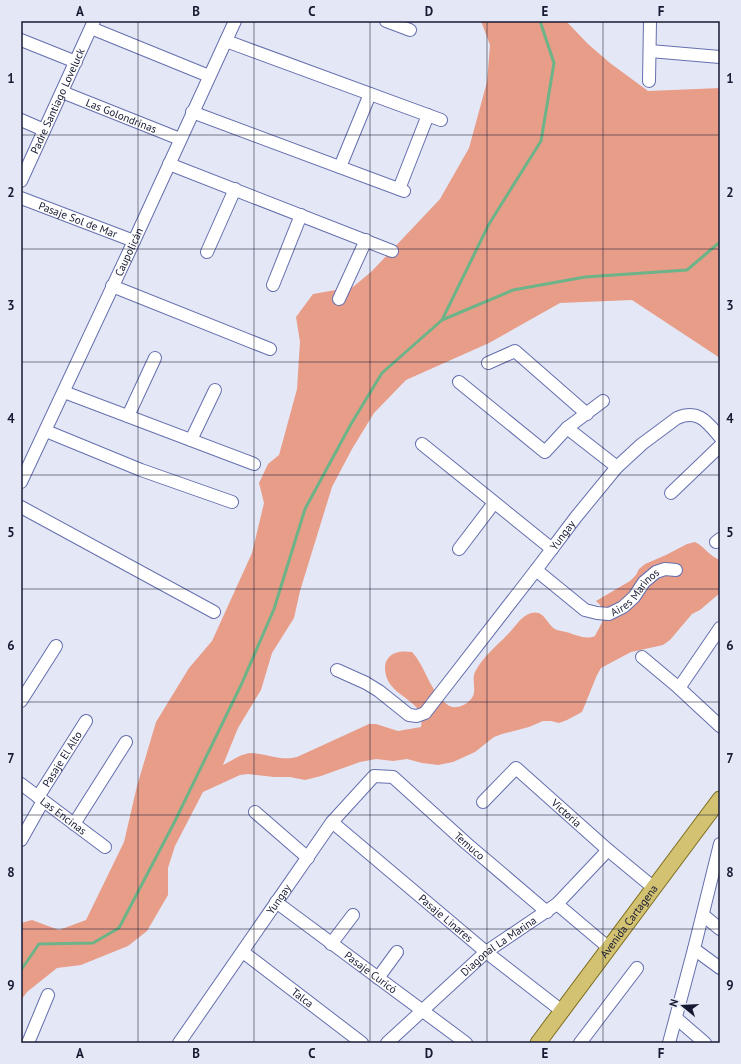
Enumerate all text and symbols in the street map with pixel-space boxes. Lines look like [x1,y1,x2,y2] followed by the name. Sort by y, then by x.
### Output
[76,3,84,20] text: A
[192,3,200,20] text: B
[308,3,316,20] text: C
[425,3,433,20] text: D
[542,3,549,20] text: E
[658,3,665,20] text: F
[27,45,88,156] street label: Padre Santiago Loveluck
[7,70,15,87] text: 1
[726,70,734,87] text: 1
[84,95,159,136] street label: Las Golondrinas
[7,184,15,201] text: 2
[726,184,734,201] text: 2
[37,198,120,241] street label: Pasaje Sol de Mar
[111,226,146,279] street label: Caupolicán
[7,297,15,314] text: 3
[726,297,734,314] text: 3
[7,410,15,427] text: 4
[726,410,734,427] text: 4
[547,517,579,553] street label: Yungay
[7,524,15,541] text: 5
[726,524,734,541] text: 5
[608,565,662,619] street label: Aires Marinos
[7,637,15,654] text: 6
[726,637,734,654] text: 6
[39,728,85,790] street label: Pasaje El Alto
[7,750,15,767] text: 7
[726,750,734,767] text: 7
[37,794,90,838] street label: Las Encinas
[548,795,585,830] street label: Victoria
[451,829,488,863] street label: Temuco
[7,864,15,881] text: 8
[726,864,734,881] text: 8
[263,881,294,917] street label: Yungay
[597,882,661,961] street label: Avenida Cartagena
[416,891,476,945] street label: Pasaje Linares
[458,913,539,979] street label: Diagonal La Marina
[342,948,400,997] street label: Pasaje Curicó
[7,977,15,994] text: 9
[726,977,734,994] text: 9
[289,985,316,1010] street label: Talca
[663,986,703,1026] north arrow
[666,997,681,1009] text: N
[76,1045,84,1062] text: A
[192,1045,200,1062] text: B
[308,1045,316,1062] text: C
[425,1045,433,1062] text: D
[542,1045,549,1062] text: E
[658,1045,665,1062] text: F

